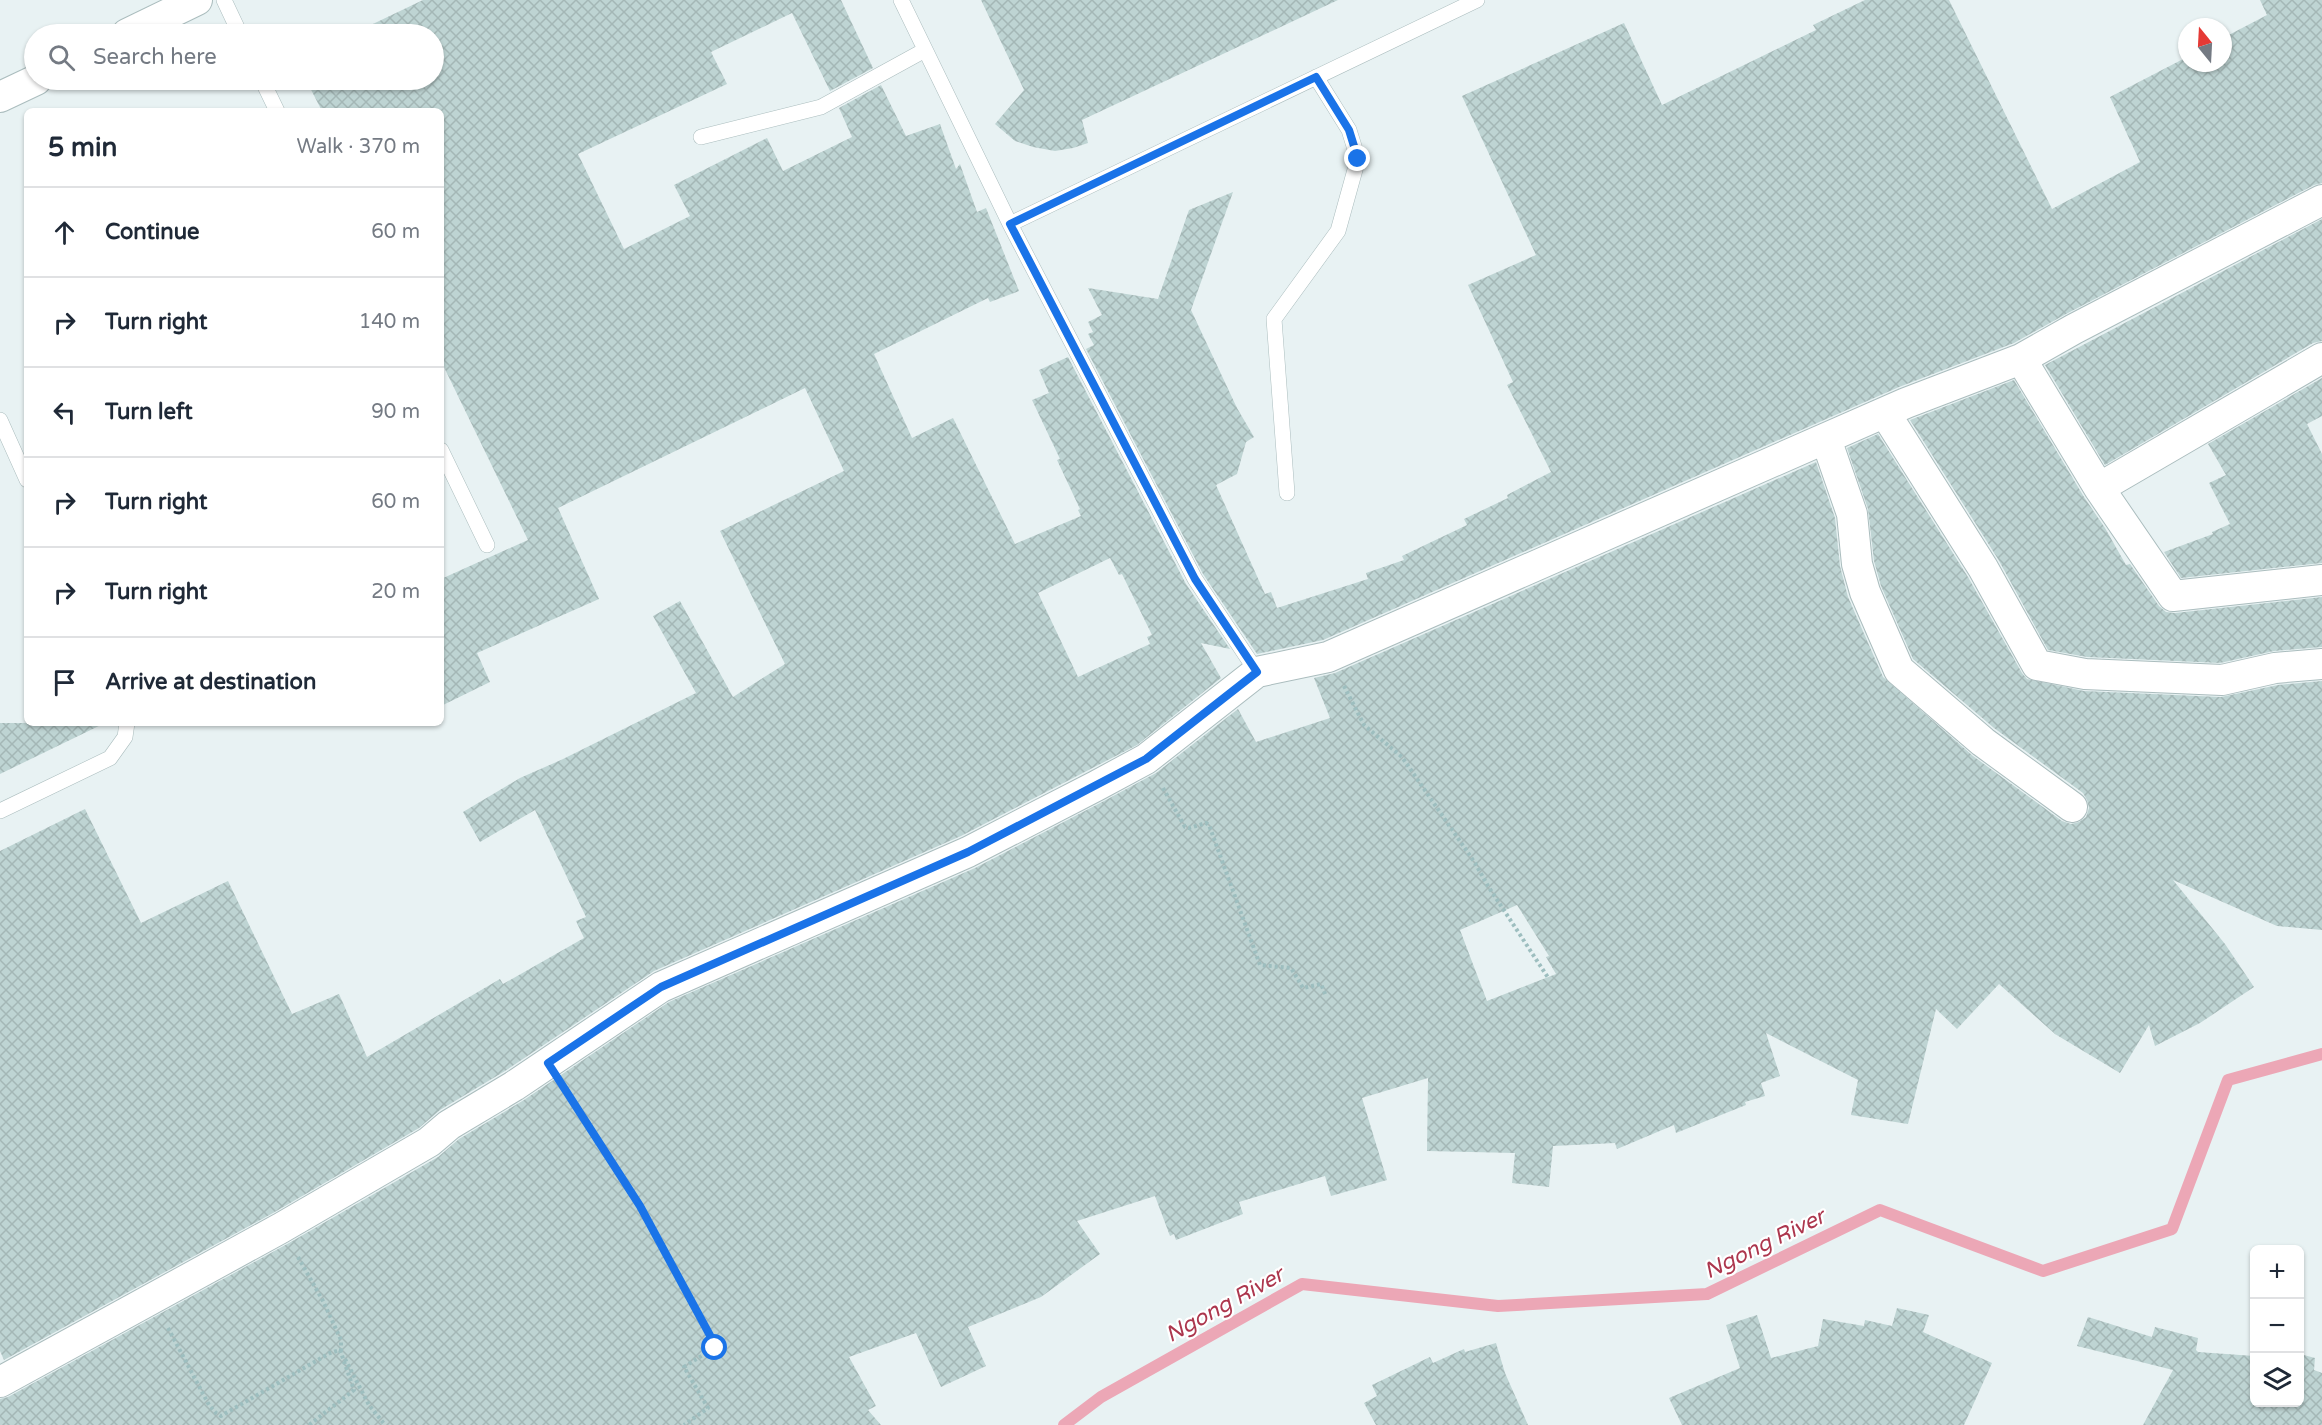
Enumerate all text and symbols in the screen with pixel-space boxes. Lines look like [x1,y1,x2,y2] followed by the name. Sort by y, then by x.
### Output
[2178,18,2232,72] north arrow
[24,24,444,90] search box
[45,41,78,74] icon: search
[93,44,217,70] text: Search here
[48,132,117,163] text: 5 min
[297,135,420,159] text: Walk · 370 m
[1344,145,1370,171] route end
[48,216,81,249] icon: ahead
[105,219,200,245] text: Continue
[371,220,420,244] text: 60 m
[48,306,81,339] icon: right
[105,309,207,335] text: Turn right
[359,310,420,334] text: 140 m
[48,396,81,429] icon: left
[105,399,193,425] text: Turn left
[371,400,420,424] text: 90 m
[48,486,81,519] icon: right
[105,489,207,515] text: Turn right
[371,490,420,514] text: 60 m
[48,576,81,609] icon: right
[105,579,207,605] text: Turn right
[371,580,420,604] text: 20 m
[48,666,81,699] icon: arrive
[105,669,316,695] text: Arrive at destination
[1700,1202,1831,1284] water label: Ngong River
[2250,1245,2304,1407] map controls
[2250,1245,2304,1299] button: +
[1161,1260,1290,1348] water label: Ngong River
[2250,1299,2304,1353] button: −
[701,1334,727,1360] route start
[2250,1353,2304,1407] button: layers

